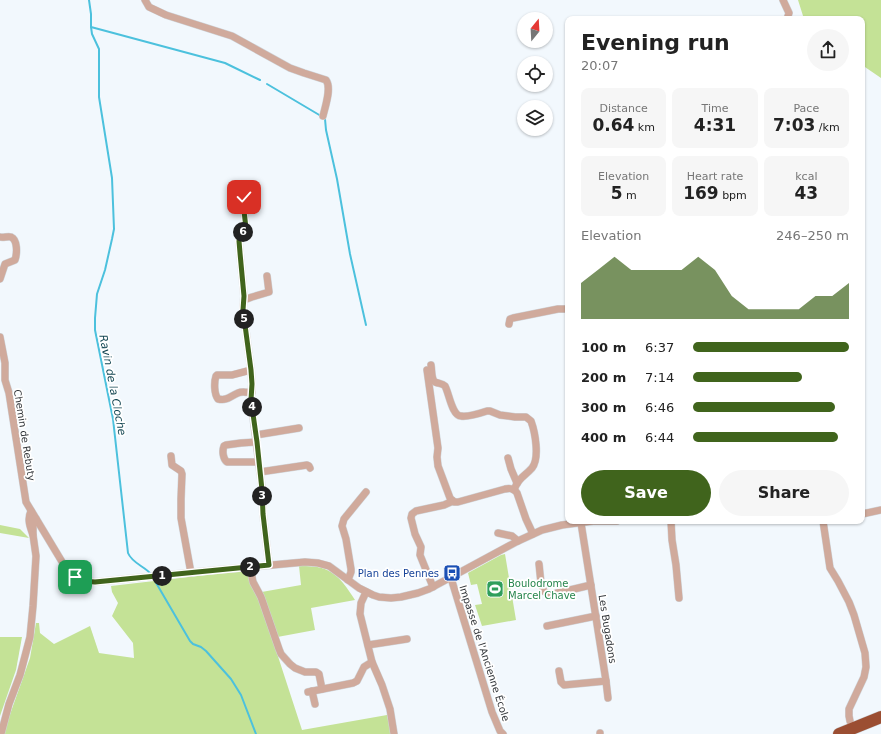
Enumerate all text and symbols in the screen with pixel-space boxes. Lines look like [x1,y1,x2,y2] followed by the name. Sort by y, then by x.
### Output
[517,12,553,48] north arrow
[517,12,553,136] map controls
[807,29,849,71] button: share
[581,30,730,55] text: Evening run
[517,56,553,92] button: locate
[581,58,618,73] text: 20:07
[517,100,553,136] button: layers
[600,102,648,115] text: Distance
[702,102,728,115] text: Time
[793,102,819,115] text: Pace
[592,115,634,135] text: 0.64
[694,115,736,135] text: 4:31
[773,115,815,135] text: 7:03
[634,121,655,134] text: km
[815,121,840,134] text: /km
[598,170,649,183] text: Elevation
[687,170,743,183] text: Heart rate
[795,170,817,183] text: kcal
[227,180,261,214] pin
[611,183,622,203] text: 5
[683,183,719,203] text: 169
[794,183,818,203] text: 43
[233,186,255,208] icon: check
[622,189,637,202] text: m
[719,189,747,202] text: bpm
[233,222,253,242] pin: 6
[239,225,247,238] text: 6
[581,228,641,243] text: Elevation
[776,228,849,243] text: 246–250 m
[234,309,254,329] pin: 5
[240,312,248,325] text: 5
[96,334,129,437] water label: Ravin de la Cloche
[581,340,626,355] text: 100 m
[645,340,674,355] text: 6:37
[581,370,626,385] text: 200 m
[645,370,674,385] text: 7:14
[12,389,37,482] street label: Chemin de Rebuty
[242,397,262,417] pin: 4
[248,400,256,413] text: 4
[581,400,626,415] text: 300 m
[645,400,674,415] text: 6:46
[581,430,626,445] text: 400 m
[645,430,674,445] text: 6:44
[581,470,711,516] button: Save
[719,470,849,516] button: Share
[252,486,272,506] pin: 3
[258,489,266,502] text: 3
[240,557,260,577] pin: 2
[58,560,92,594] pin
[246,560,254,573] text: 2
[442,563,462,583] bus stop icon: Plan des Pennes
[64,566,86,588] icon: arrive
[152,566,172,586] pin: 1
[358,568,439,579] place label: Plan des Pennes
[158,569,166,582] text: 1
[508,578,576,601] place label: Boulodrome Marcel Chave
[485,579,505,599] sports icon: Boulodrome Marcel Chave
[457,583,513,723] street label: Impasse de l'Ancienne École
[597,594,618,664] street label: Les Bugadons

